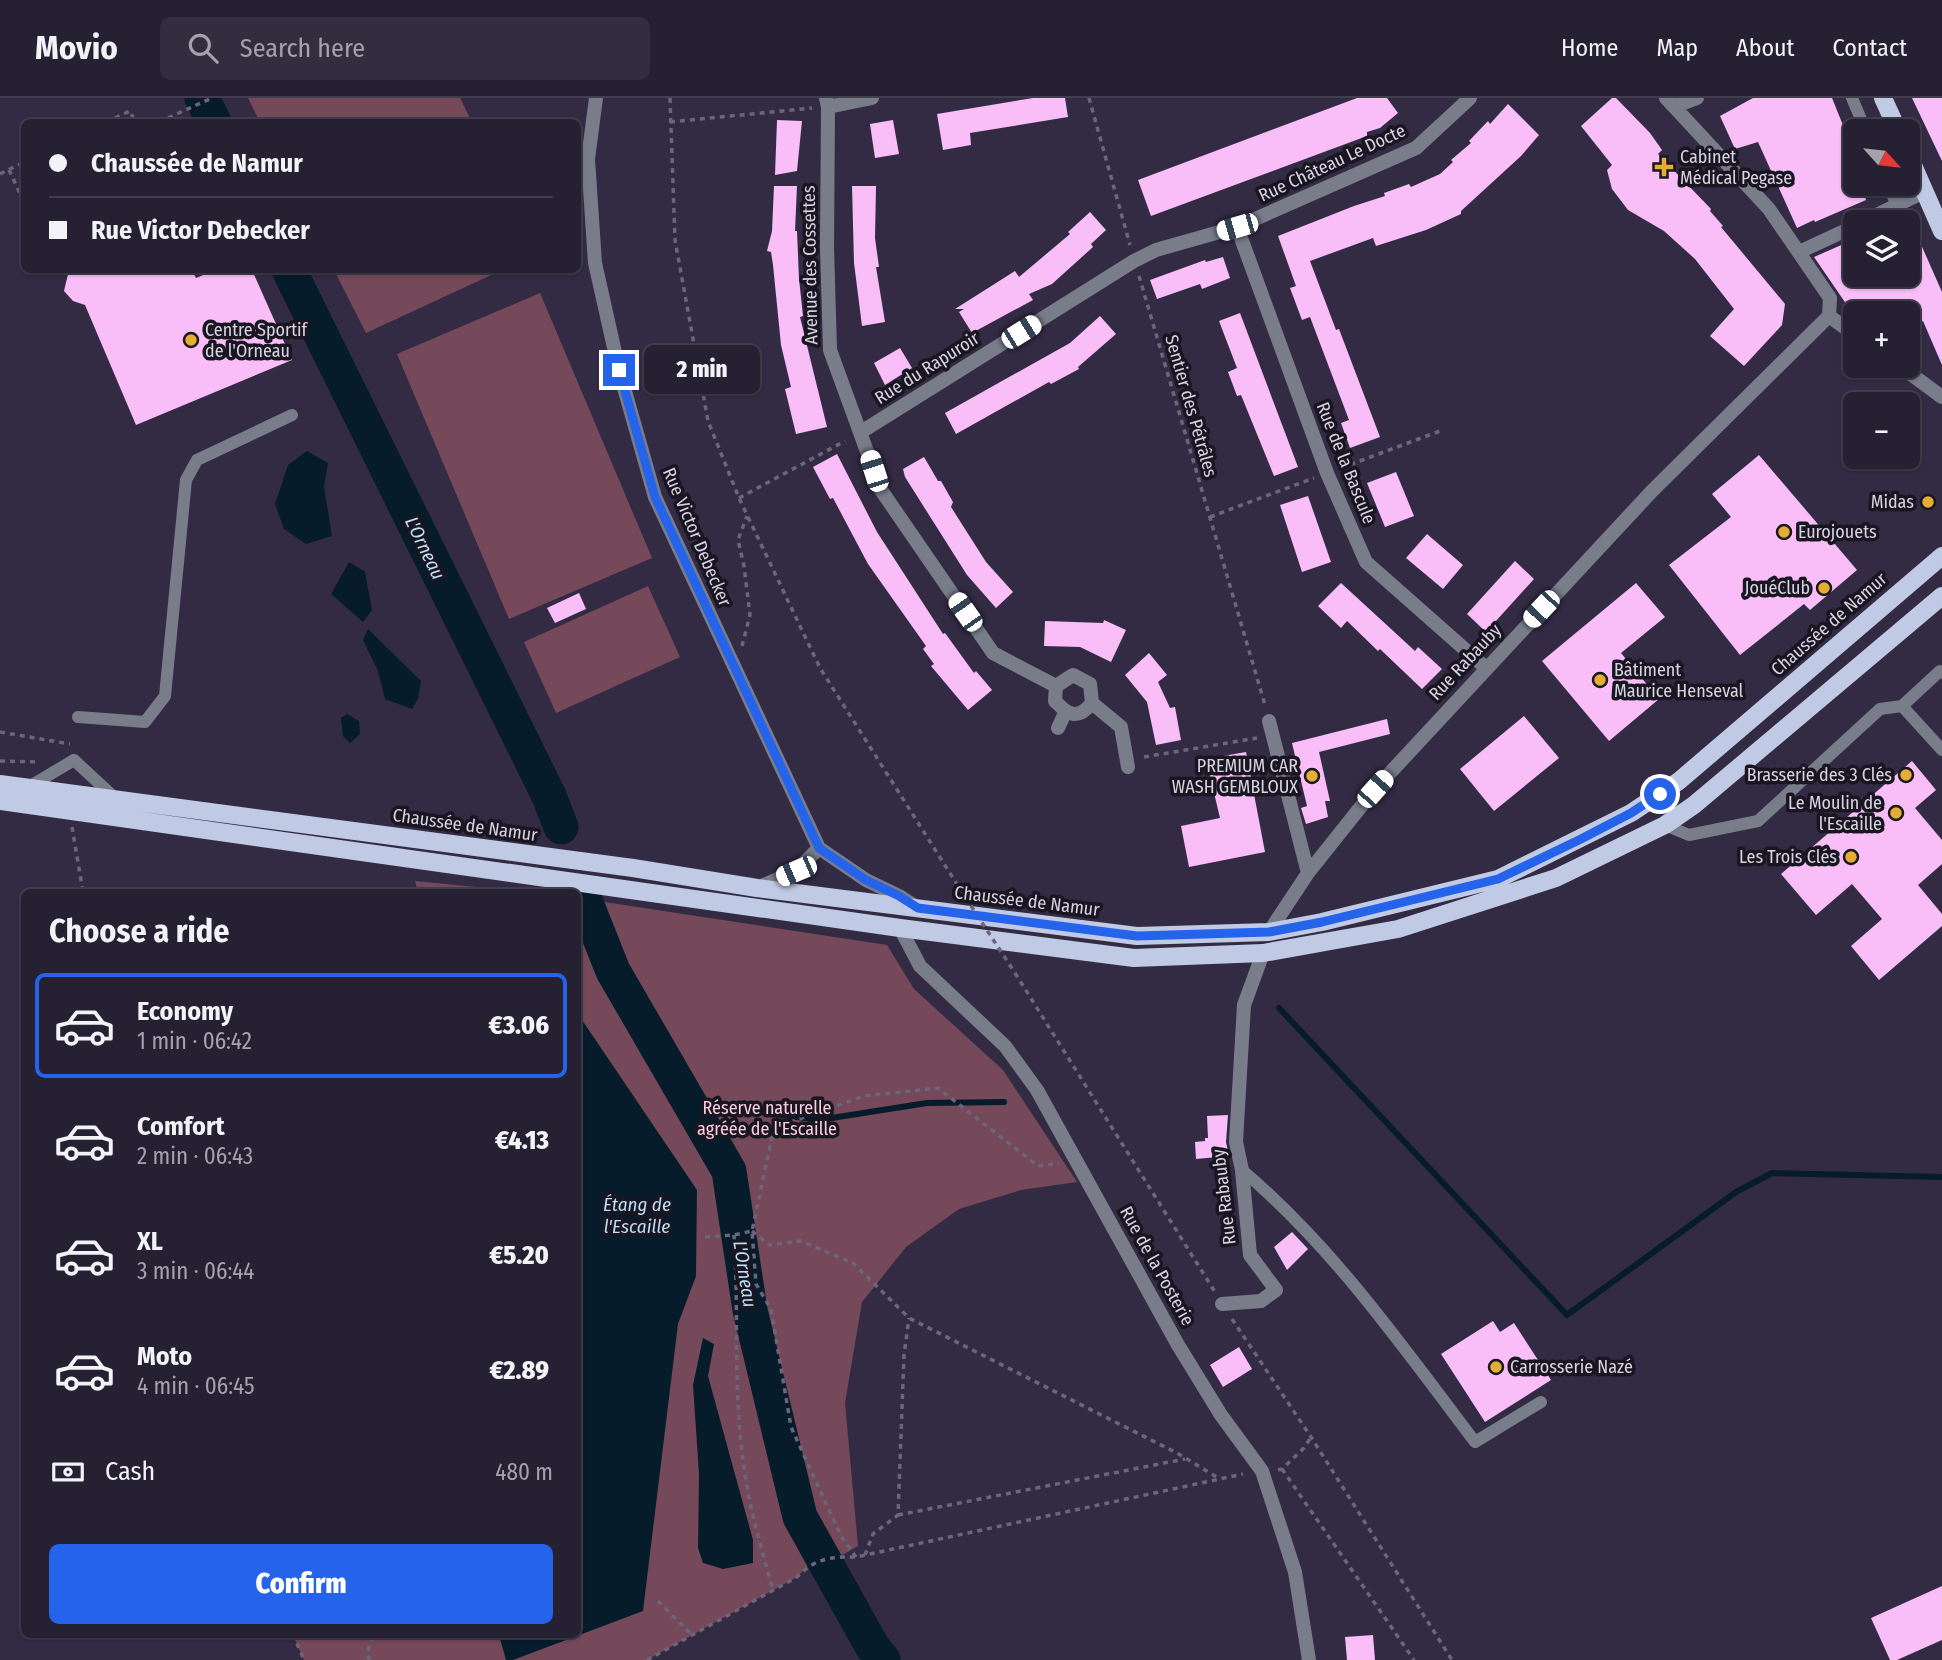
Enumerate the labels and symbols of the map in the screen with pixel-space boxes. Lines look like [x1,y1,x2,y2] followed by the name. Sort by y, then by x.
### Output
[1255,119,1409,207] street label: Rue Château Le Docte
[1843,119,1920,196] north arrow
[1680,146,1792,189] place label: Cabinet Médical Pegase
[1654,157,1674,177] marker: Cabinet Médical Pegase
[798,185,822,345] street label: Avenue des Cossettes
[1214,211,1261,243] car
[998,312,1045,352] car
[205,319,309,362] place label: Centre Sportif de l'Orneau
[871,327,984,409] street label: Rue du Rapuroir
[183,332,199,348] marker: Centre Sportif de l'Orneau
[1160,332,1222,480] street label: Sentier des Pétrâles
[644,345,759,394] callout: 2 min
[603,354,635,386] route end
[1312,399,1381,527] street label: Rue de la Bascule
[858,448,891,494] car
[658,464,736,610] street label: Rue Victor Debecker
[1871,491,1914,513] place label: Midas
[1920,494,1936,510] marker: Midas
[400,513,450,583] water label: L'Orneau
[1798,521,1877,543] place label: Eurojouets
[1776,524,1792,540] marker: Eurojouets
[1767,567,1892,680] street label: Chaussée de Namur
[1745,577,1810,599] place label: JouéClub
[1816,580,1832,596] marker: JouéClub
[1519,586,1564,632] car
[945,589,986,635] car
[1424,619,1506,705] street label: Rue Rabauby
[1614,659,1744,702] place label: Bâtiment Maurice Henseval
[1592,672,1608,688] marker: Bâtiment Maurice Henseval
[1172,755,1298,798] place label: PREMIUM CAR WASH GEMBLOUX
[1747,764,1892,786] place label: Brasserie des 3 Clés
[1354,766,1397,812] car
[1898,767,1914,783] marker: Brasserie des 3 Clés
[1304,768,1320,784] marker: PREMIUM CAR WASH GEMBLOUX
[1644,778,1676,810] route start
[1788,792,1882,835] place label: Le Moulin de l'Escaille
[391,804,539,846] street label: Chaussée de Namur
[1888,805,1904,821] marker: Le Moulin de l'Escaille
[1739,846,1837,868] place label: Les Trois Clés
[1843,849,1859,865] marker: Les Trois Clés
[773,853,820,889] car
[953,881,1101,921] street label: Chaussée de Namur
[697,1097,837,1140] park label: Réserve naturelle agréée de l'Escaille
[1207,1148,1241,1246] street label: Rue Rabauby
[603,1193,671,1238] water label: Étang de l'Escaille
[1115,1202,1199,1330] street label: Rue de la Posterie
[728,1239,762,1309] water label: L'Orneau
[1510,1356,1633,1378] place label: Carrosserie Nazé
[1488,1359,1504,1375] marker: Carrosserie Nazé

